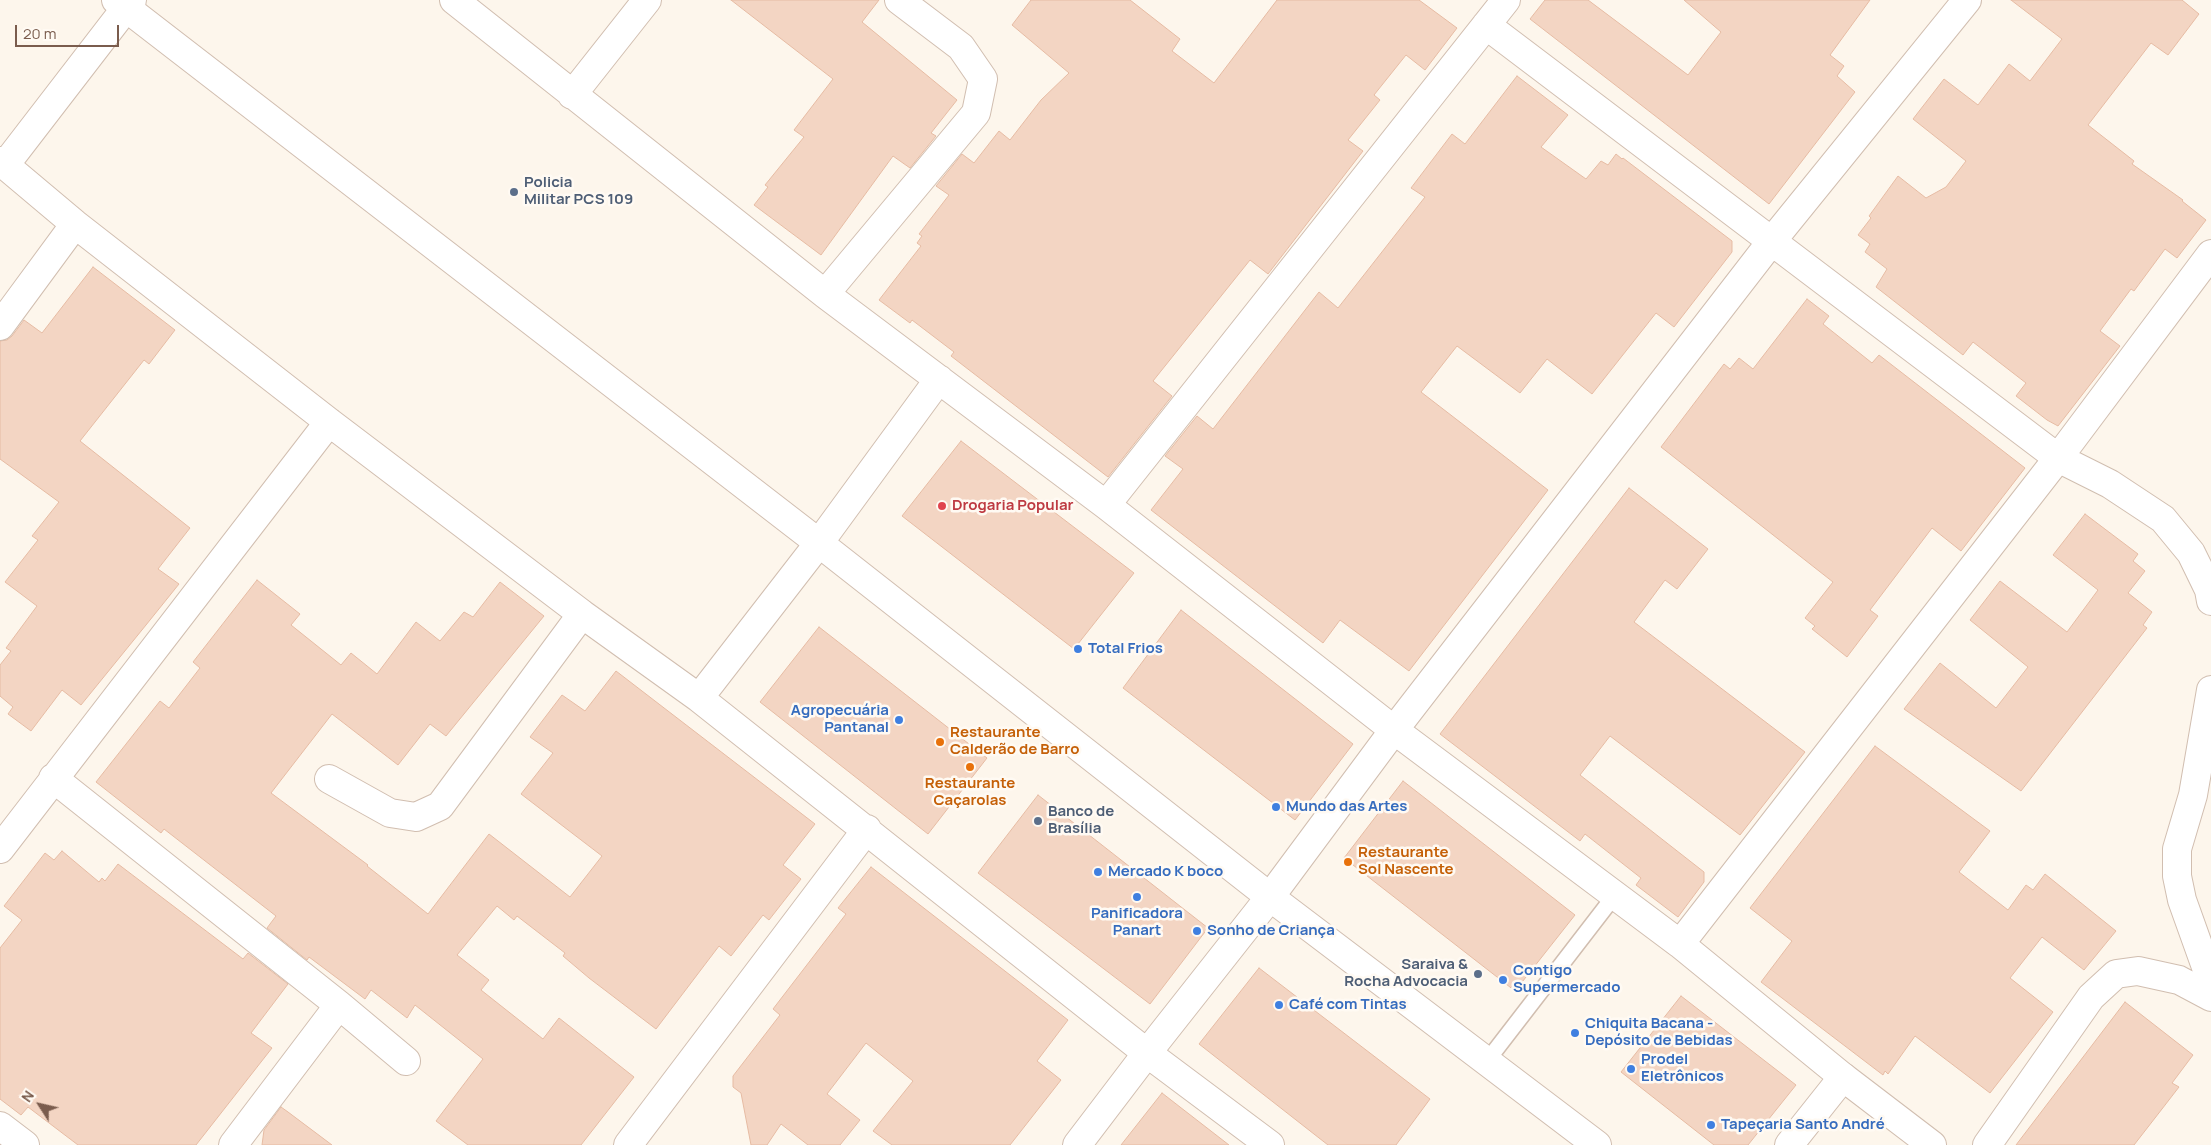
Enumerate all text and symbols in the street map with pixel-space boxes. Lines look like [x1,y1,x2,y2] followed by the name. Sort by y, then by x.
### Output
[18,15,121,47] scale bar
[23,23,56,44] text: 20 m
[524,174,633,209] place label: Policia Militar PCS 109
[508,186,520,198] marker: Policia Militar PCS 109
[952,497,1074,515] place label: Drogaria Popular
[936,500,948,512] marker: Drogaria Popular
[1088,640,1163,658] place label: Total Frios
[1072,643,1084,655] marker: Total Frios
[791,702,889,737] place label: Agropecuária Pantanal
[893,714,905,726] marker: Agropecuária Pantanal
[950,724,1079,759] place label: Restaurante Calderão de Barro
[934,736,946,748] marker: Restaurante Calderão de Barro
[964,761,976,773] marker: Restaurante Caçarolas
[925,775,1015,810] place label: Restaurante Caçarolas
[1286,798,1407,816] place label: Mundo das Artes
[1270,801,1282,813] marker: Mundo das Artes
[1048,803,1114,838] place label: Banco de Brasília
[1032,815,1044,827] marker: Banco de Brasília
[1358,844,1454,879] place label: Restaurante Sol Nascente
[1342,856,1354,868] marker: Restaurante Sol Nascente
[1108,863,1223,881] place label: Mercado K boco
[1092,866,1104,878] marker: Mercado K boco
[1131,891,1143,903] marker: Panificadora Panart
[1091,905,1183,940] place label: Panificadora Panart
[1207,922,1335,940] place label: Sonho de Criança
[1191,925,1203,937] marker: Sonho de Criança
[1344,956,1468,991] place label: Saraiva & Rocha Advocacia
[1513,962,1620,997] place label: Contigo Supermercado
[1472,968,1484,980] marker: Saraiva & Rocha Advocacia
[1497,974,1509,986] marker: Contigo Supermercado
[1289,996,1407,1014] place label: Café com Tintas
[1273,999,1285,1011] marker: Café com Tintas
[1585,1015,1733,1050] place label: Chiquita Bacana - Depósito de Bebidas
[1569,1027,1581,1039] marker: Chiquita Bacana - Depósito de Bebidas
[1641,1051,1724,1086] place label: Prodel Eletrônicos
[1625,1063,1637,1075] marker: Prodel Eletrônicos
[15,1080,65,1130] north arrow
[17,1087,38,1106] text: N
[1721,1116,1885,1134] place label: Tapeçaria Santo André
[1705,1119,1717,1131] marker: Tapeçaria Santo André

